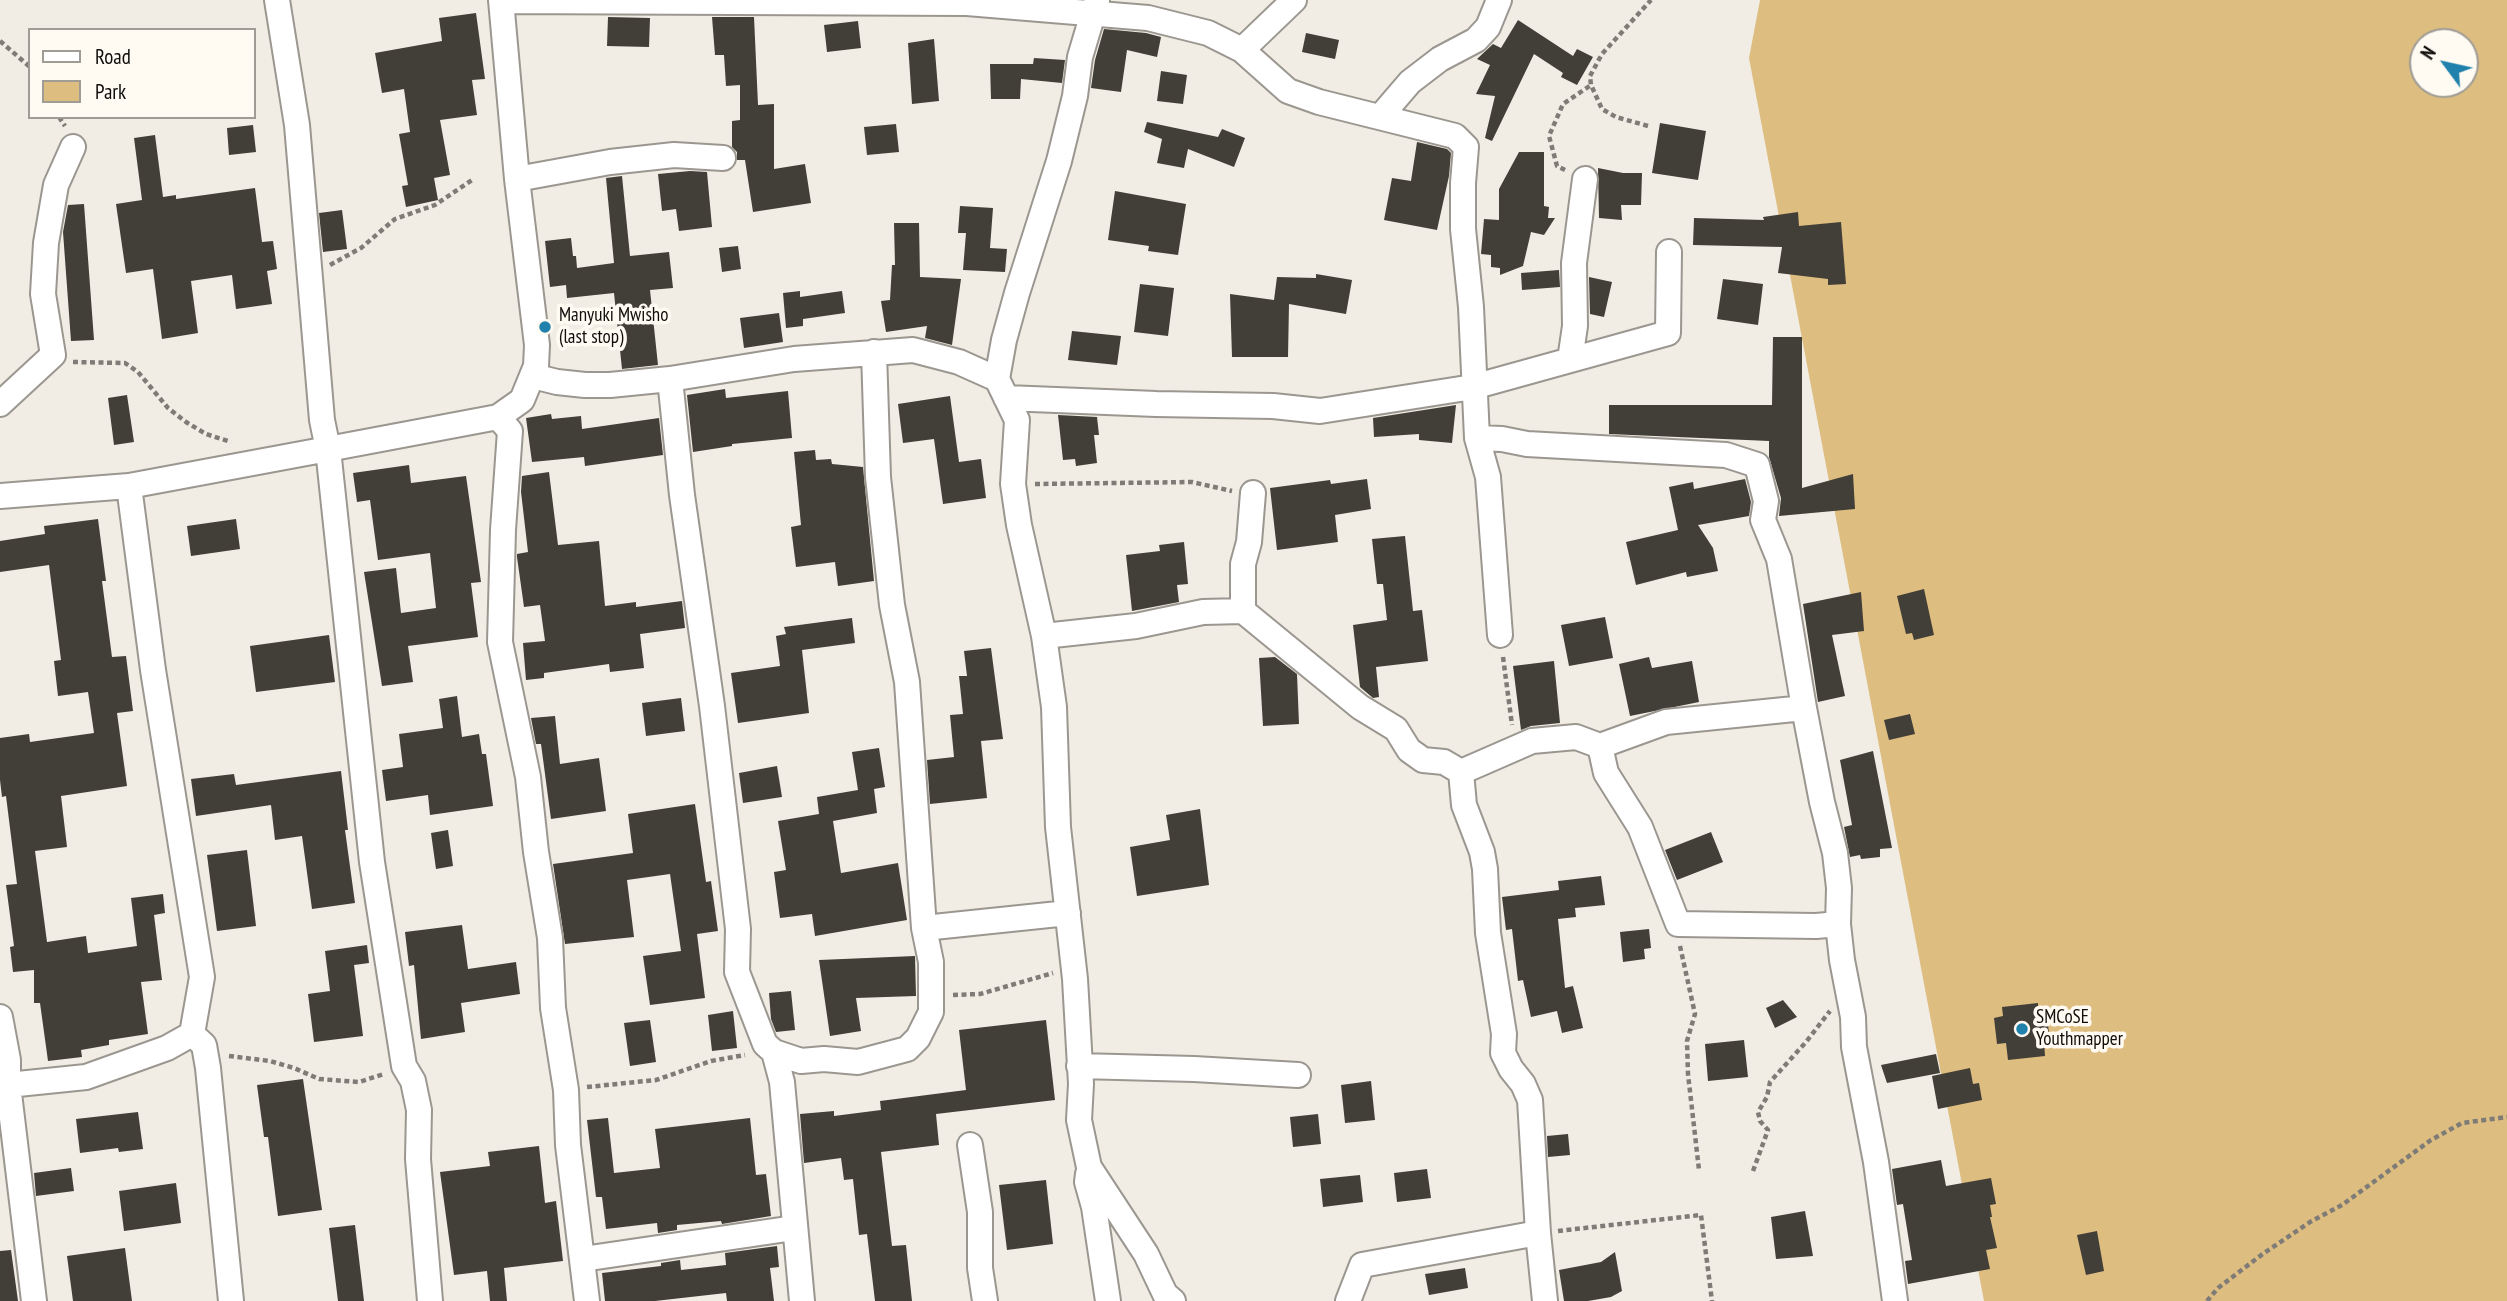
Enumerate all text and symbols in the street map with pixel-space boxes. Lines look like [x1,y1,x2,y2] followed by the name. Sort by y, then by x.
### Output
[28,28,256,119] legend
[2409,28,2479,98] north arrow
[2415,42,2441,63] text: N
[95,43,131,70] text: Road
[95,78,126,105] text: Park
[559,305,668,349] place label: Manyuki Mwisho (last stop)
[537,319,553,335] marker: Manyuki Mwisho (last stop)
[2036,1007,2123,1051] place label: SMCoSE Youthmapper
[2014,1021,2030,1037] marker: SMCoSE Youthmapper

